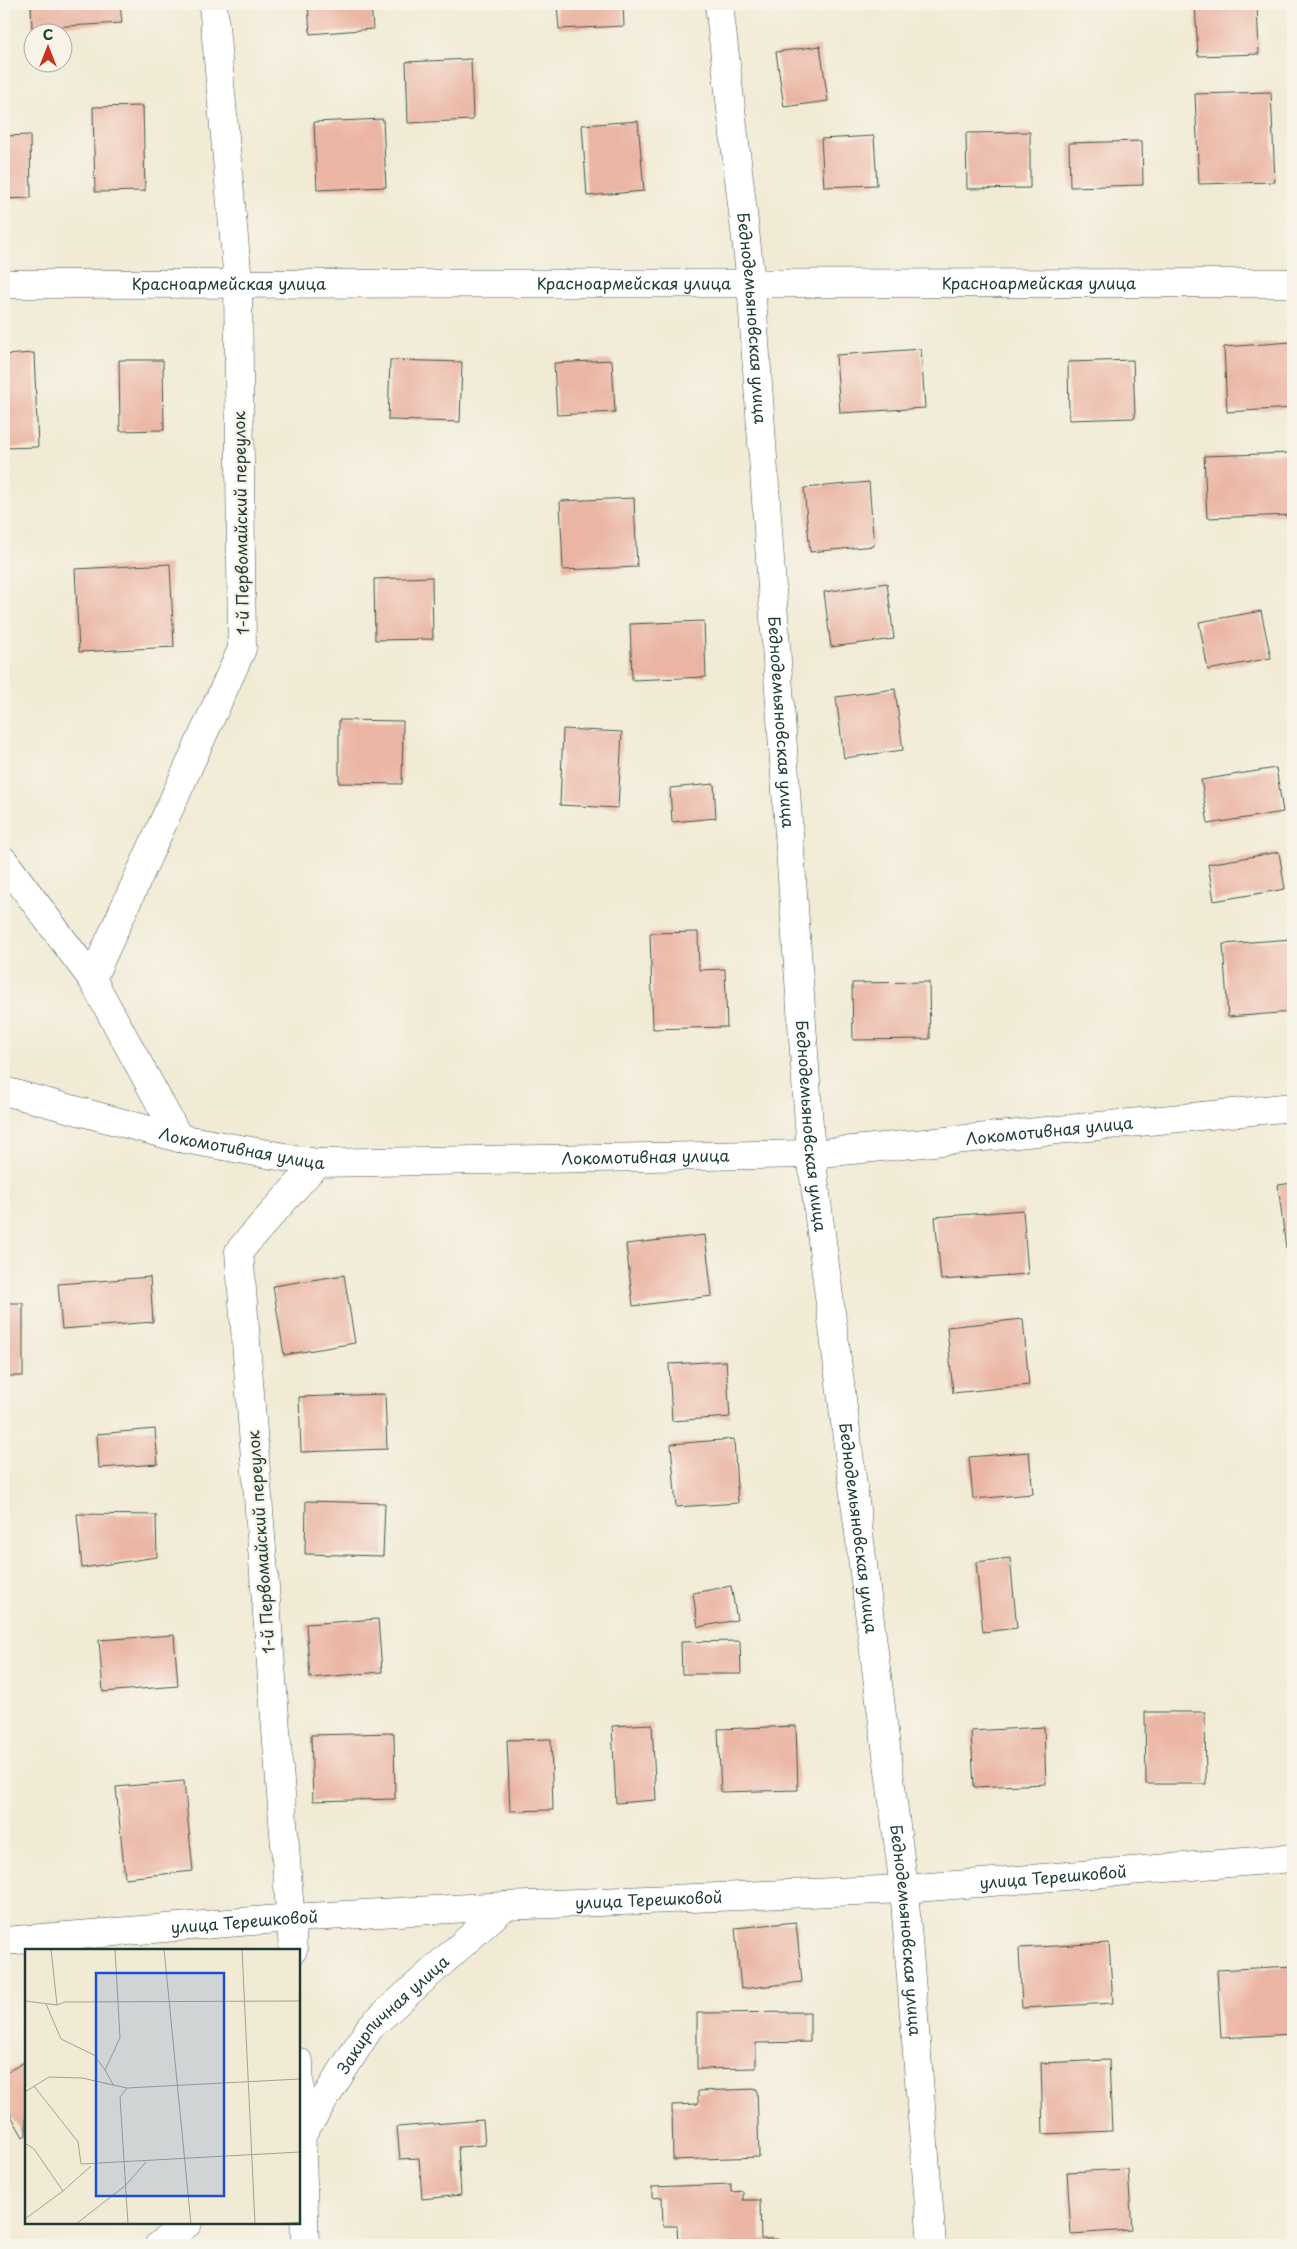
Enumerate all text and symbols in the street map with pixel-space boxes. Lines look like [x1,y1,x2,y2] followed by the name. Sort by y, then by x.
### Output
[22,22,72,72] north arrow
[43,24,53,45] text: С
[732,211,774,425] street label: Беднодемьяновская улица
[537,270,731,295] street label: Красноармейская улица
[942,270,1136,294] street label: Красноармейская улица
[132,271,326,295] street label: Красноармейская улица
[226,410,254,635] street label: 1-й Первомайский переулок
[763,615,802,829] street label: Беднодемьяновская улица
[791,1020,834,1233] street label: Беднодемьяновская улица
[964,1110,1134,1150] street label: Локомотивная улица
[157,1120,325,1174] street label: Локомотивная улица
[561,1142,730,1170] street label: Локомотивная улица
[834,1421,885,1635] street label: Беднодемьяновская улица
[240,1429,280,1654] street label: 1-й Первомайский переулок
[885,1823,929,2037] street label: Беднодемьяновская улица
[978,1858,1127,1894] street label: улица Терешковой
[574,1884,723,1914] street label: улица Терешковой
[170,1904,318,1939] street label: улица Терешковой
[25,1949,300,2224] inset map
[331,1949,454,2078] street label: Закирпичная улица

